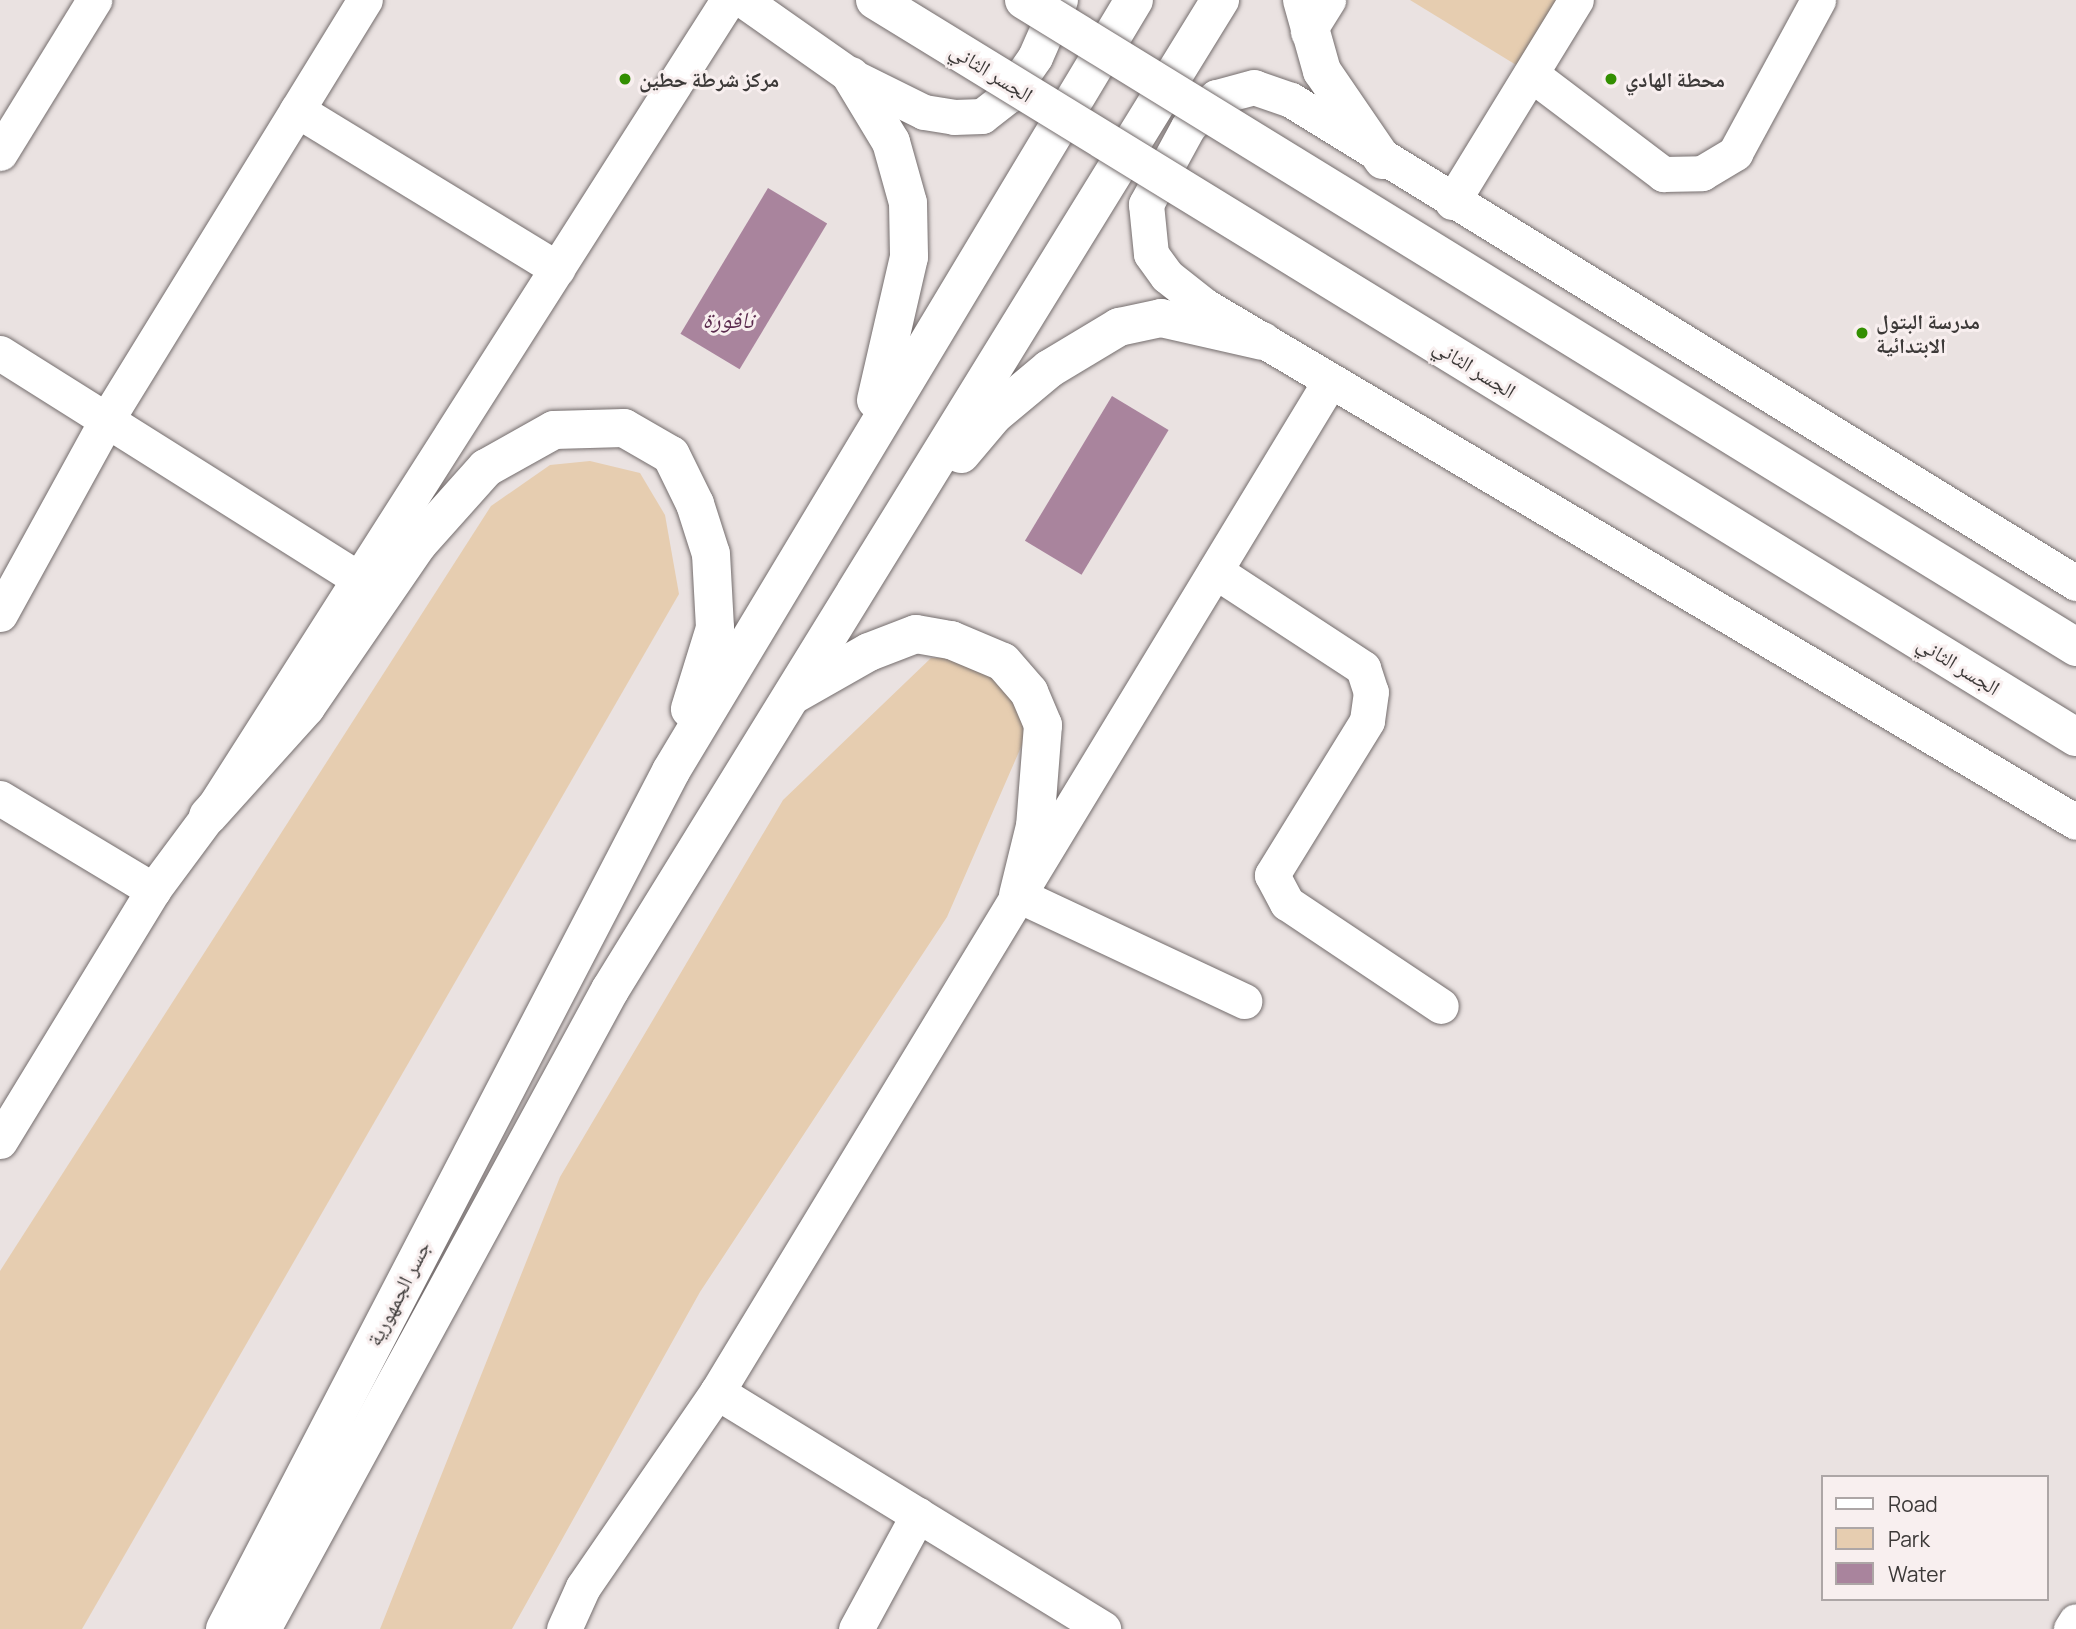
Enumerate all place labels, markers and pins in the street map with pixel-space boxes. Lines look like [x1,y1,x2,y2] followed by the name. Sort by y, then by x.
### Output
[639,66,779,92] place label: مركز شرطة حطين
[1625,66,1725,92] place label: محطة الهادي
[617,71,633,87] marker: مركز شرطة حطين
[1603,71,1619,87] marker: محطة الهادي
[1876,308,1980,358] place label: مدرسة البتول الابتدائية
[1854,325,1870,341] marker: مدرسة البتول الابتدائية

